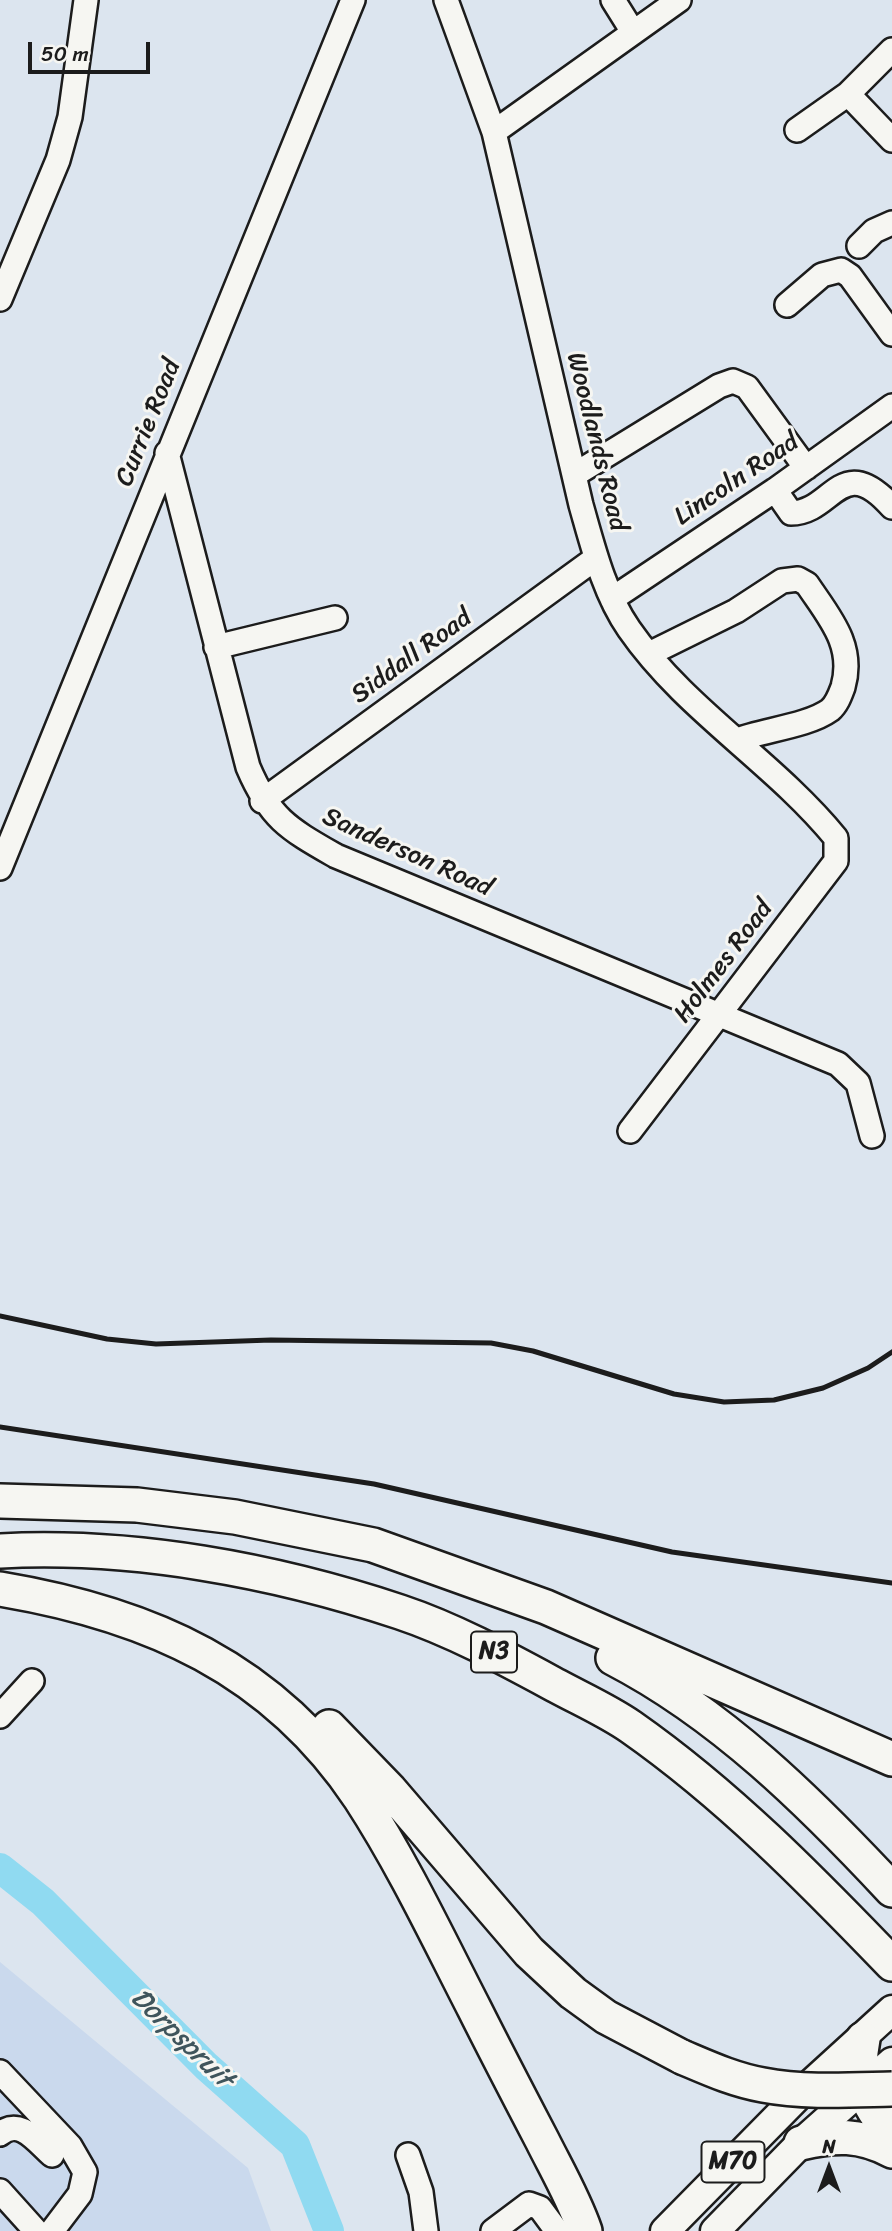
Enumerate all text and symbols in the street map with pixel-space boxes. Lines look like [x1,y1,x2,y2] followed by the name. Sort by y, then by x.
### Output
[32,28,154,72] scale bar
[41,35,89,73] text: 50 m
[559,349,633,535] street label: Woodlands Road
[109,355,189,491] street label: Currie Road
[669,427,805,533] street label: Lincoln Road
[346,603,478,711] street label: Siddall Road
[317,802,497,904] street label: Sanderson Road
[668,895,780,1029] street label: Holmes Road
[471,1632,517,1672] road number: N3
[123,1982,239,2096] water label: Dorpspruit
[822,2130,836,2163] text: N
[794,2133,864,2203] north arrow
[702,2141,764,2182] road number: M70

